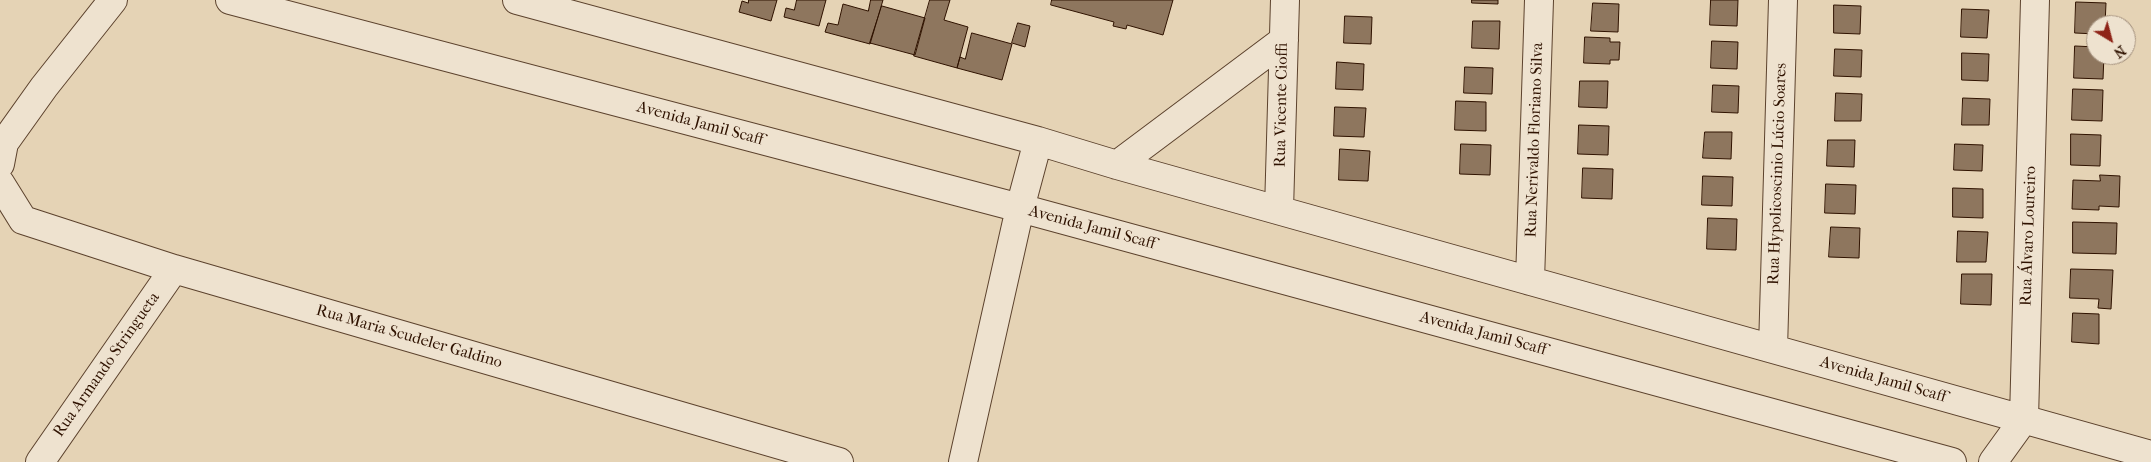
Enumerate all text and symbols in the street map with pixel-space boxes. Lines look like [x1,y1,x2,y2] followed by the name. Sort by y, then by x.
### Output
[2086,15,2136,65] north arrow
[1271,42,1293,168] street label: Rua Vicente Cioffi
[1522,42,1548,238] street label: Rua Nerivaldo Floriano Silva
[2110,42,2129,62] text: N
[1765,63,1791,285] street label: Rua Hypolicoscinio Lúcio Soares
[635,98,765,150] street label: Avenida Jamil Scaff
[2017,166,2041,306] street label: Rua Álvaro Loureiro
[1027,202,1157,254] street label: Avenida Jamil Scaff
[50,289,164,441] street label: Rua Armando Stringueta
[314,301,504,373] street label: Rua Maria Scudeler Galdino
[1418,308,1548,360] street label: Avenida Jamil Scaff
[1818,353,1948,407] street label: Avenida Jamil Scaff

